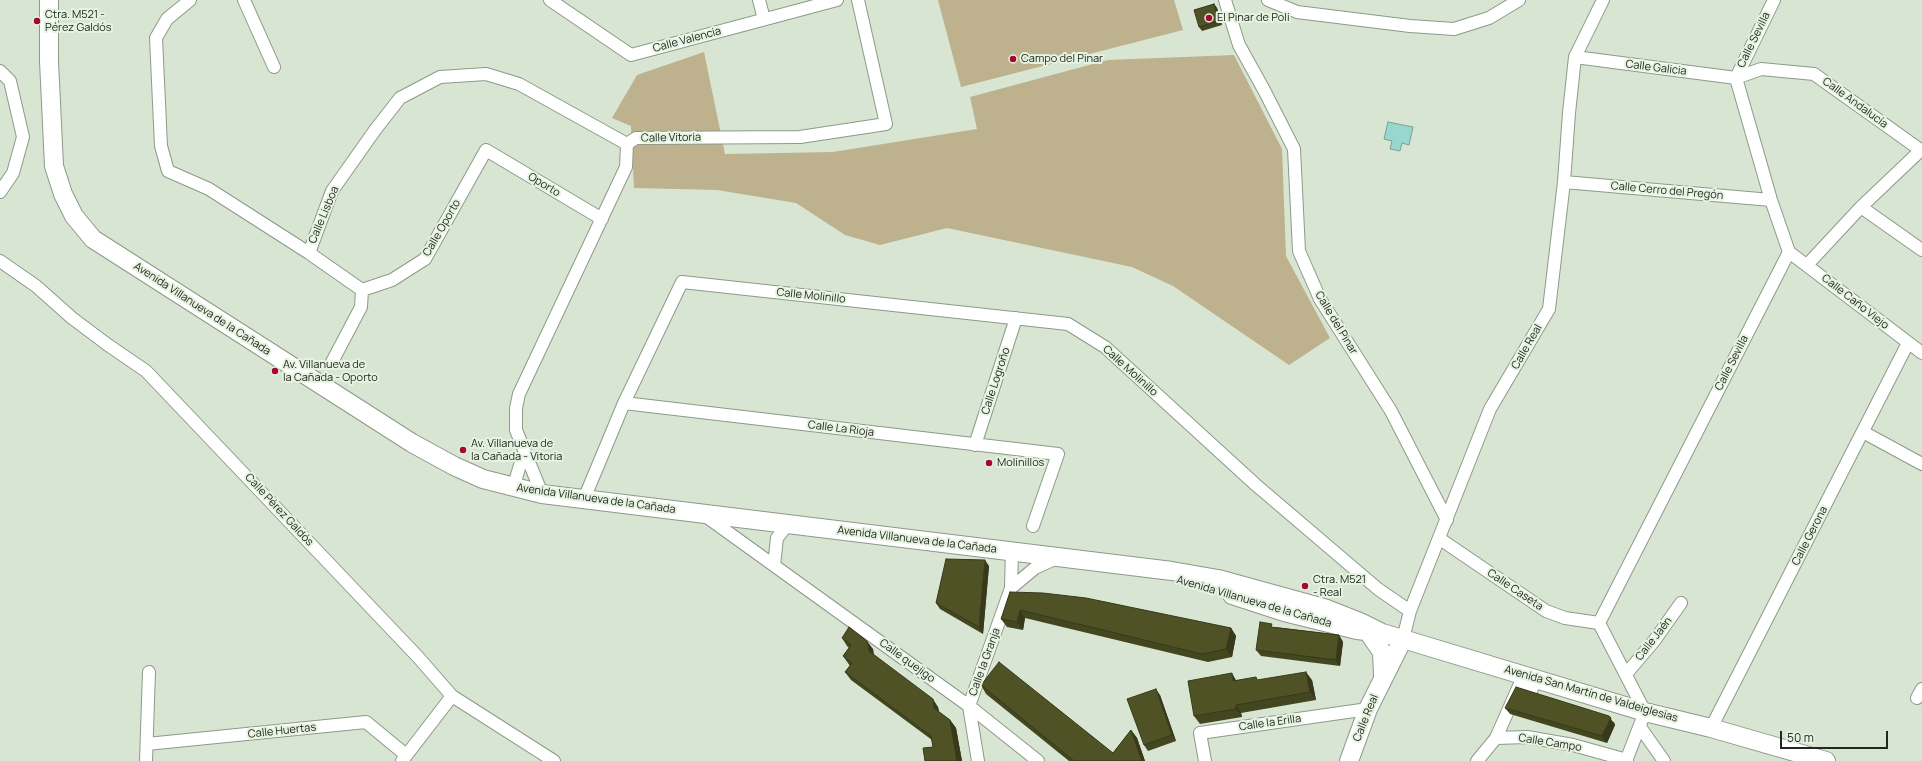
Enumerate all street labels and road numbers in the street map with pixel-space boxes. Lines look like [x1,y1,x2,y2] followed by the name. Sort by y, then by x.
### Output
[1735,10,1773,70] street label: Calle Sevilla
[652,25,722,55] street label: Calle Valencia
[1625,58,1687,78] street label: Calle Galicia
[1820,75,1890,131] street label: Calle Andalucía
[641,131,701,145] street label: Calle Vitoria
[525,170,563,200] street label: Oporto
[1610,180,1724,202] street label: Calle Cerro del Pregón
[306,184,342,246] street label: Calle Lisboa
[420,197,464,259] street label: Calle Oporto
[131,260,273,358] street label: Avenida Villanueva de la Cañada
[1819,272,1891,332] street label: Calle Caño Viejo
[776,286,846,306] street label: Calle Molinillo
[1312,289,1360,357] street label: Calle del Pinar
[1509,322,1545,372] street label: Calle Real
[1712,333,1752,393] street label: Calle Sevilla
[1100,343,1160,399] street label: Calle Molinillo
[979,346,1013,416] street label: Calle Logroño
[807,418,875,440] street label: Calle La Rioja
[242,471,316,549] street label: Calle Pérez Galdós
[516,481,676,517] street label: Avenida Villanueva de la Cañada
[1789,504,1831,568] street label: Calle Gerona
[837,524,997,556] street label: Avenida Villanueva de la Cañada
[1485,567,1545,613] street label: Calle Caseta
[1175,574,1333,630] street label: Avenida Villanueva de la Cañada
[1633,615,1675,663] street label: Calle Jaén
[967,626,1003,698] street label: Calle la Granja
[877,636,937,686] street label: Calle quejigo
[1503,663,1679,725] street label: Avenida San Martín de Valdeiglesias
[1351,692,1381,744] street label: Calle Real
[1238,712,1302,734] street label: Calle la Erilla
[247,721,317,741] street label: Calle Huertas
[1517,731,1583,755] street label: Calle Campo

